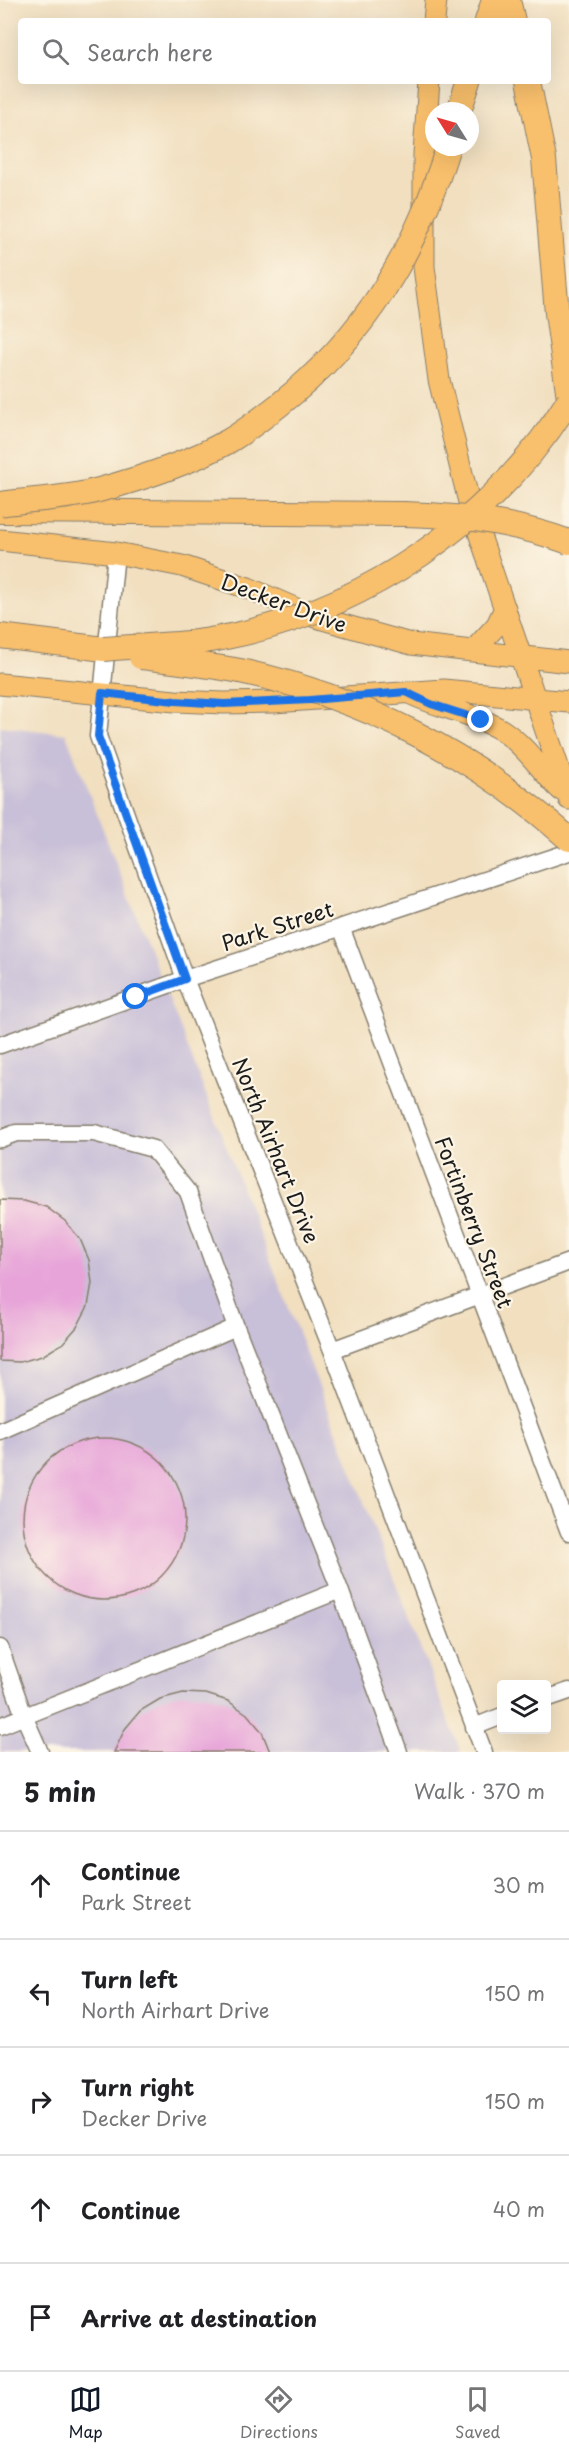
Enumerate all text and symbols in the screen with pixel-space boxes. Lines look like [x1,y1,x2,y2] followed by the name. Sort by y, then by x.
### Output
[18,18,551,84] search box
[39,35,72,68] icon: search
[87,35,213,68] text: Search here
[425,102,479,156] north arrow
[216,564,352,640] street label: Decker Drive
[467,706,493,732] route end
[217,892,337,958] street label: Park Street
[122,983,148,1009] route start
[225,1052,329,1248] street label: North Airhart Drive
[427,1131,523,1313] street label: Fortinberry Street
[497,1680,551,1734] map controls
[497,1680,551,1734] button: layers
[24,1772,96,1811] text: 5 min
[414,1776,545,1806] text: Walk · 370 m
[81,1854,180,1887] text: Continue
[24,1869,57,1902] icon: ahead
[492,1870,545,1900] text: 30 m
[81,1887,191,1917] text: Park Street
[81,1962,178,1995] text: Turn left
[24,1977,57,2010] icon: left
[485,1978,545,2008] text: 150 m
[81,1995,269,2025] text: North Airhart Drive
[81,2070,194,2103] text: Turn right
[24,2085,57,2118] icon: right
[485,2086,545,2116] text: 150 m
[81,2103,207,2133] text: Decker Drive
[24,2193,57,2226] icon: ahead
[81,2193,180,2226] text: Continue
[493,2194,545,2224] text: 40 m
[24,2301,57,2334] icon: arrive
[81,2301,317,2334] text: Arrive at destination
[69,2383,103,2443] tab: Map
[240,2383,318,2443] tab: Directions
[455,2383,500,2443] tab: Saved

